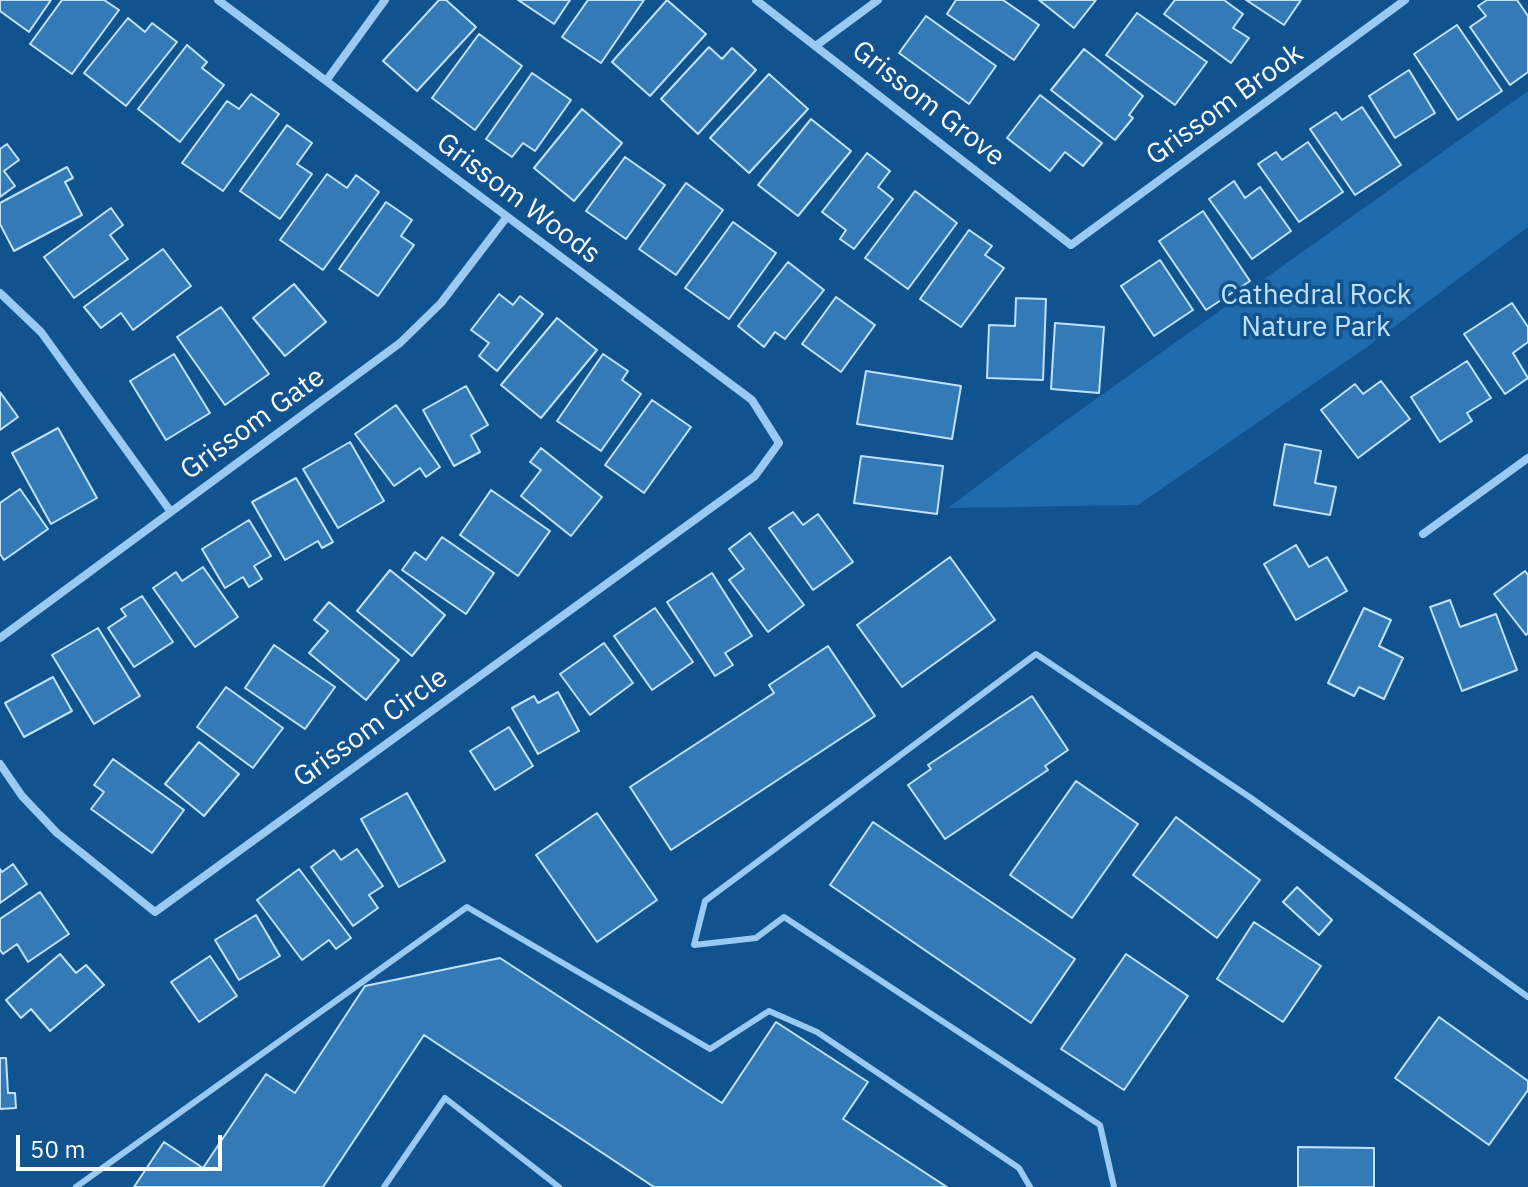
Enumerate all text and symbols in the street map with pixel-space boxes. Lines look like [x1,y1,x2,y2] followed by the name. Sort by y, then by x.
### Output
[845,34,1011,174] street label: Grissom Grove
[1140,37,1310,173] street label: Grissom Brook
[429,127,607,271] street label: Grissom Woods
[1220,279,1412,345] park label: Cathedral Rock Nature Park
[174,360,332,488] street label: Grissom Gate
[287,661,455,795] street label: Grissom Circle
[20,1119,226,1169] scale bar
[30,1133,85,1165] text: 50 m

